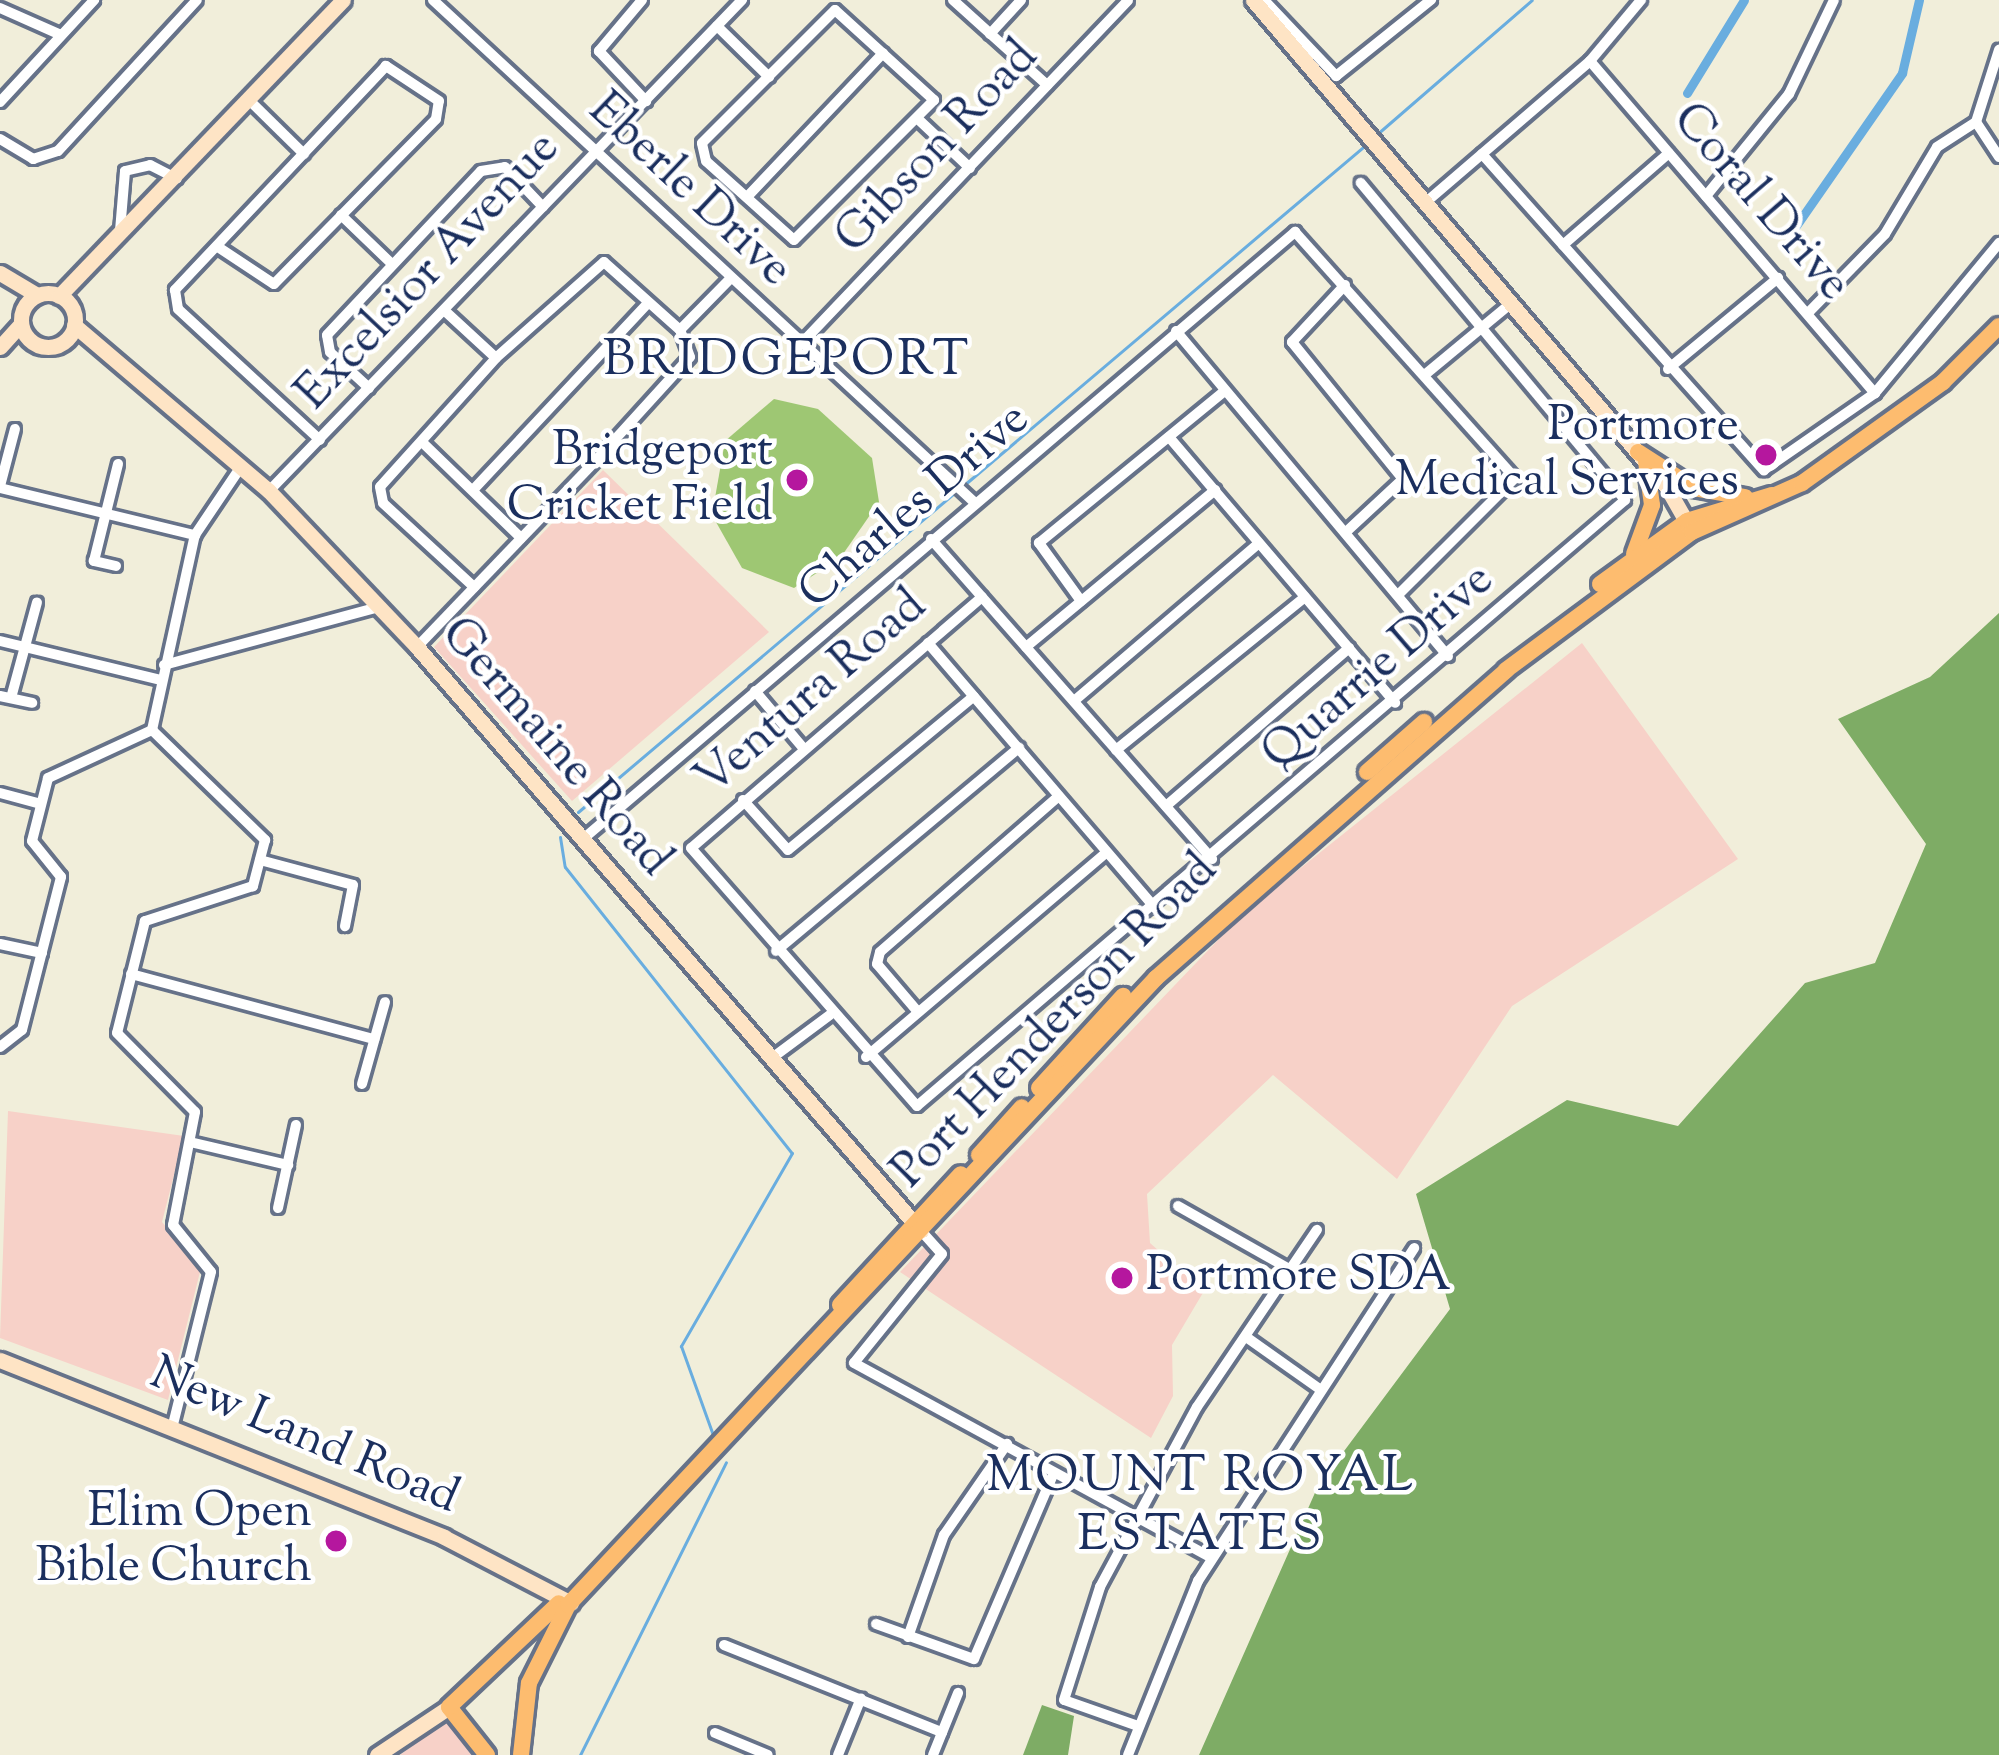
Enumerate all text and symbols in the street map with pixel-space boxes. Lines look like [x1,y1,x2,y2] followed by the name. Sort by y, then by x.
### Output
[825,30,1051,266] street label: Gibson Road
[575,82,803,300] street label: Eberle Drive
[1659,92,1861,314] street label: Coral Drive
[285,121,573,423] street label: Excelsior Avenue
[603,331,971,393] district label: BRIDGEPORT
[788,391,1042,623] street label: Charles Drive
[1395,398,1739,511] place label: Portmore Medical Services
[507,423,773,536] place label: Bridgeport Cricket Field
[1750,439,1782,471] marker: Portmore Medical Services
[784,467,810,493] marker: Bridgeport Cricket Field
[1252,552,1506,784] street label: Quarrie Drive
[685,578,939,810] street label: Ventura Road
[427,607,683,889] street label: Germaine Road
[882,843,1230,1201] street label: Port Henderson Road
[1146,1249,1451,1307] place label: Portmore SDA
[1109,1265,1135,1291] marker: Portmore SDA
[141,1346,467,1528] street label: New Land Road
[986,1448,1416,1568] district label: MOUNT ROYAL ESTATES
[35,1484,312,1597] place label: Elim Open Bible Church
[323,1528,349,1554] marker: Elim Open Bible Church

